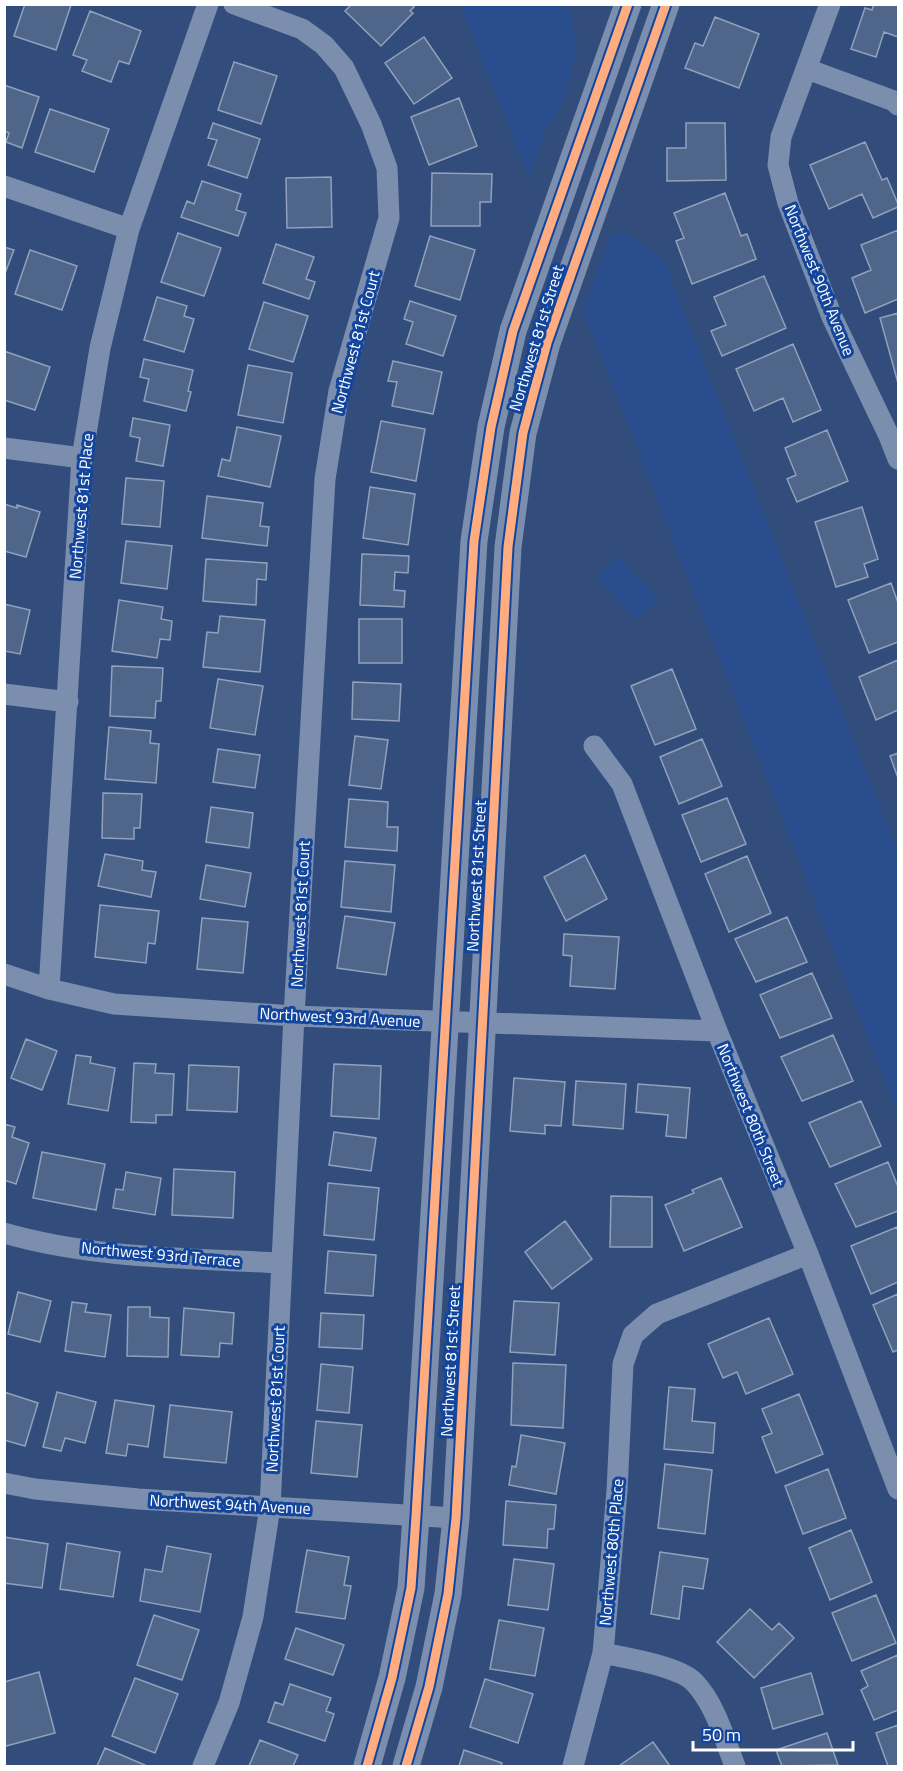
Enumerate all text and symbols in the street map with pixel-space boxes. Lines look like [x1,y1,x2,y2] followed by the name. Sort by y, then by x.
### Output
[779,201,861,359] street label: Northwest 90th Avenue
[502,262,570,414] street label: Northwest 81st Street
[324,268,386,416] street label: Northwest 81st Court
[63,432,99,580] street label: Northwest 81st Place
[460,799,492,952] street label: Northwest 81st Street
[284,840,316,988] street label: Northwest 81st Court
[259,1001,421,1033] street label: Northwest 93rd Avenue
[711,1040,791,1191] street label: Northwest 80th Street
[80,1235,242,1273] street label: Northwest 93rd Terrace
[434,1284,466,1437] street label: Northwest 81st Street
[259,1325,291,1473] street label: Northwest 81st Court
[593,1478,629,1626] street label: Northwest 80th Place
[149,1488,311,1520] street label: Northwest 94th Avenue
[693,1714,854,1752] scale bar
[702,1721,741,1748] text: 50 m

